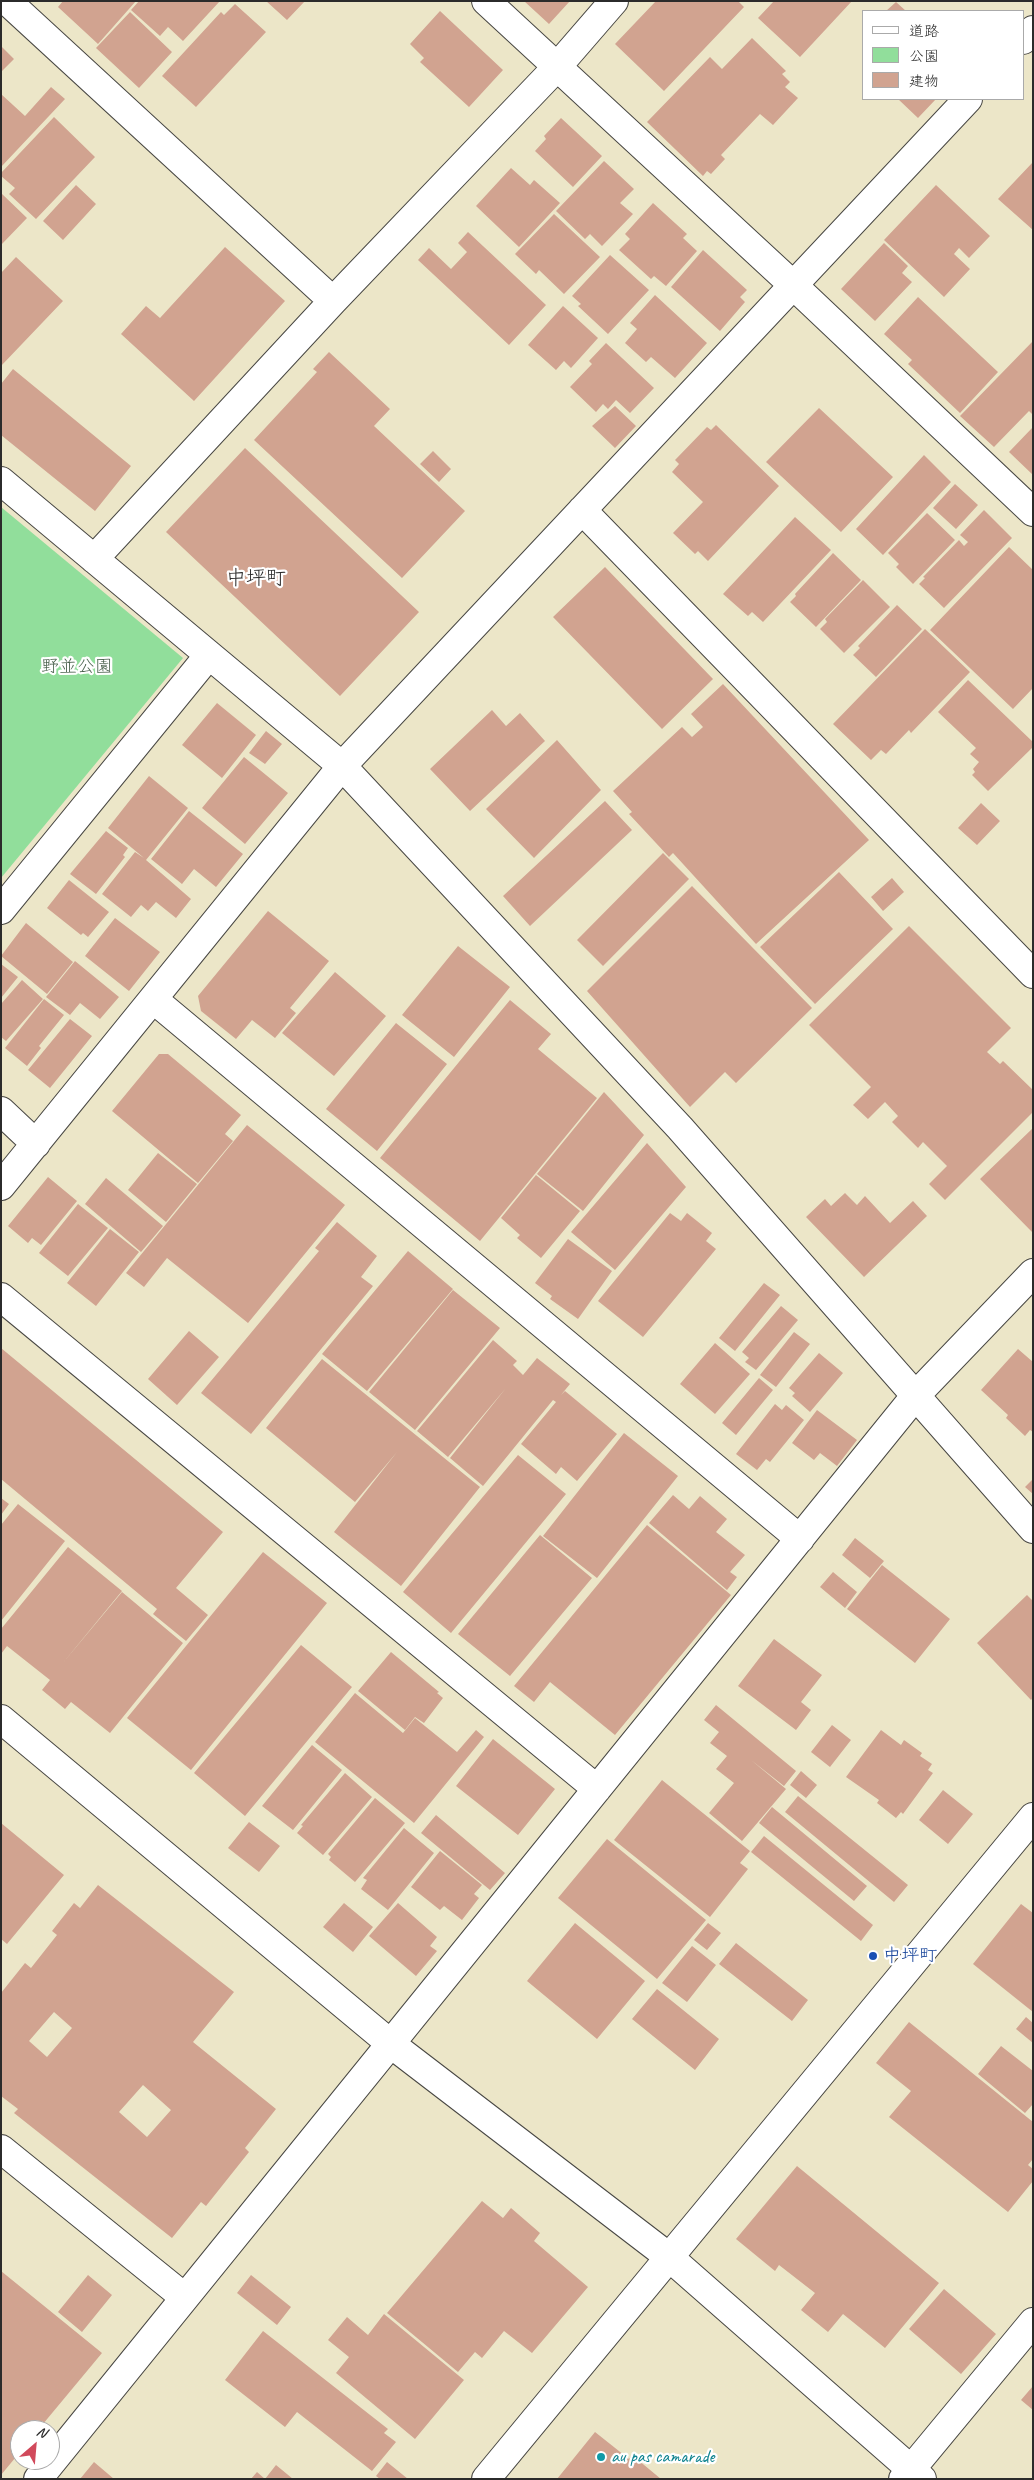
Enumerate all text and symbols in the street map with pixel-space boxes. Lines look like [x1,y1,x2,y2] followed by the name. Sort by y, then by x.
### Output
[862,10,1024,100] legend
[909,22,939,41] text: 道路
[909,47,939,66] text: 公園
[909,72,939,91] text: 建物
[226,567,286,591] district label: 中坪町
[41,656,113,678] park label: 野並公園
[883,1945,937,1967] place label: 中坪町
[867,1950,879,1962] marker: 中坪町
[10,2420,60,2470] north arrow
[34,2423,49,2442] text: N
[611,2446,714,2468] place label: au pas camarade
[595,2451,607,2463] marker: au pas camarade

